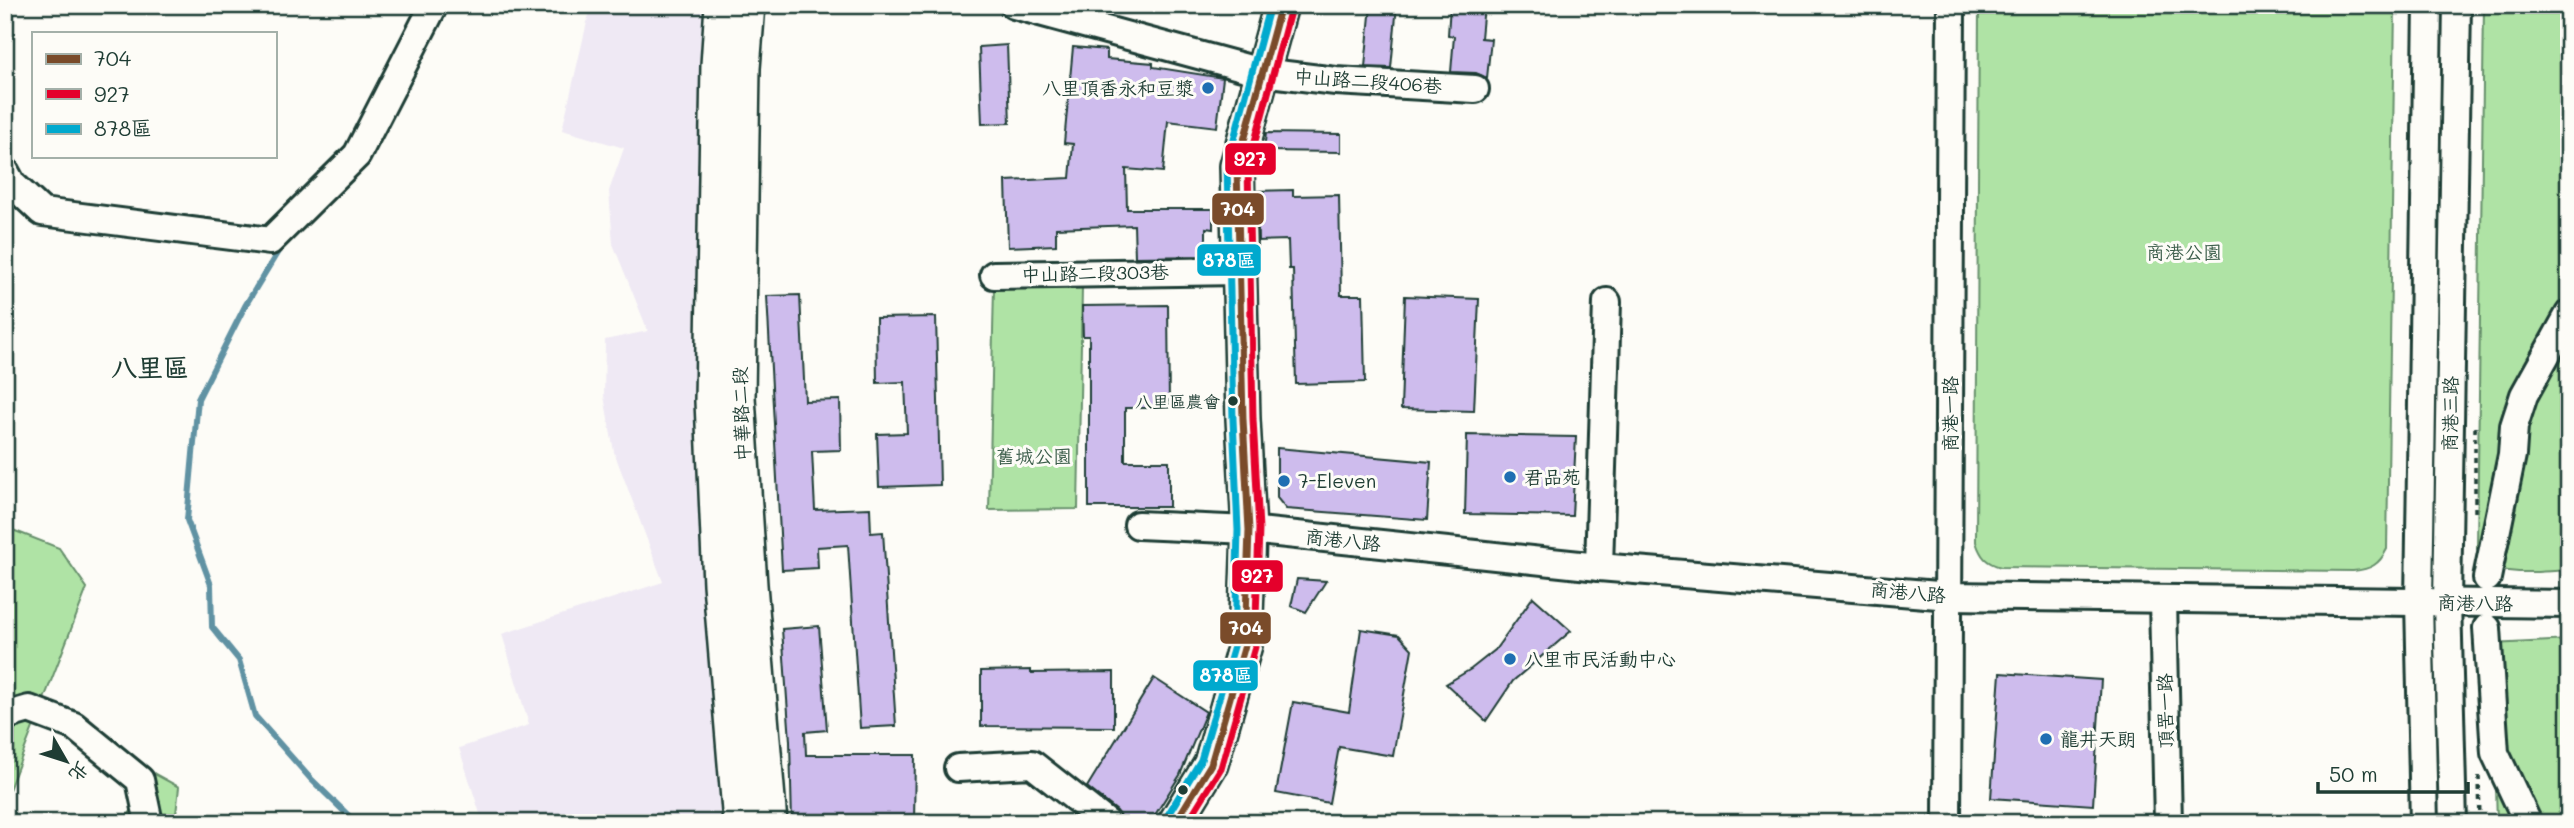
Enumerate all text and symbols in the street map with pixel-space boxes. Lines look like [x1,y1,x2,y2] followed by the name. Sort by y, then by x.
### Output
[32,32,276,158] legend
[94,44,132,71] text: 704
[1293,63,1443,98] street label: 中山路二段406巷
[1042,75,1194,100] place label: 八里頂香永和豆漿
[94,80,130,107] text: 927
[1200,80,1216,96] marker: 八里頂香永和豆漿
[94,114,152,141] text: 878區
[1224,142,1277,176] line badge: 927
[1234,146,1267,171] text: 927
[1211,192,1265,226] line badge: 704
[1221,196,1255,221] text: 704
[2146,239,2222,264] park label: 商港公園
[1196,243,1262,277] line badge: 878區
[1202,247,1256,272] text: 878區
[1021,259,1169,286] street label: 中山路二段303巷
[111,350,189,384] district label: 八里區
[726,366,755,462] street label: 中華路二段
[1937,376,1962,452] street label: 商港一路
[2436,376,2463,452] street label: 商港三路
[1135,390,1220,412] place label: 八里區農會
[1226,394,1240,408] marker: 八里區農會
[996,443,1072,468] park label: 舊城公園
[1524,464,1581,489] place label: 君品苑
[1298,468,1376,493] place label: 7-Eleven
[1502,469,1518,485] marker: 君品苑
[1276,473,1292,489] marker: 7-Eleven
[1304,523,1382,556] street label: 商港八路
[1231,559,1284,593] line badge: 927
[1241,563,1274,588] text: 927
[1869,576,1947,607] street label: 商港八路
[2437,589,2513,616] street label: 商港八路
[1219,611,1272,645] line badge: 704
[1229,615,1263,640] text: 704
[1524,646,1676,671] place label: 八里市民活動中心
[1502,651,1518,667] marker: 八里市民活動中心
[1192,659,1259,692] line badge: 878區
[1199,662,1253,687] text: 878區
[2151,673,2178,749] street label: 頂罟一路
[32,726,102,796] north arrow
[2060,726,2136,751] place label: 龍井天朗
[2038,731,2054,747] marker: 龍井天朗
[2318,751,2469,795] scale bar
[64,757,95,787] text: 北
[2329,760,2378,787] text: 50 m
[1176,783,1190,797] unlabelled marker

